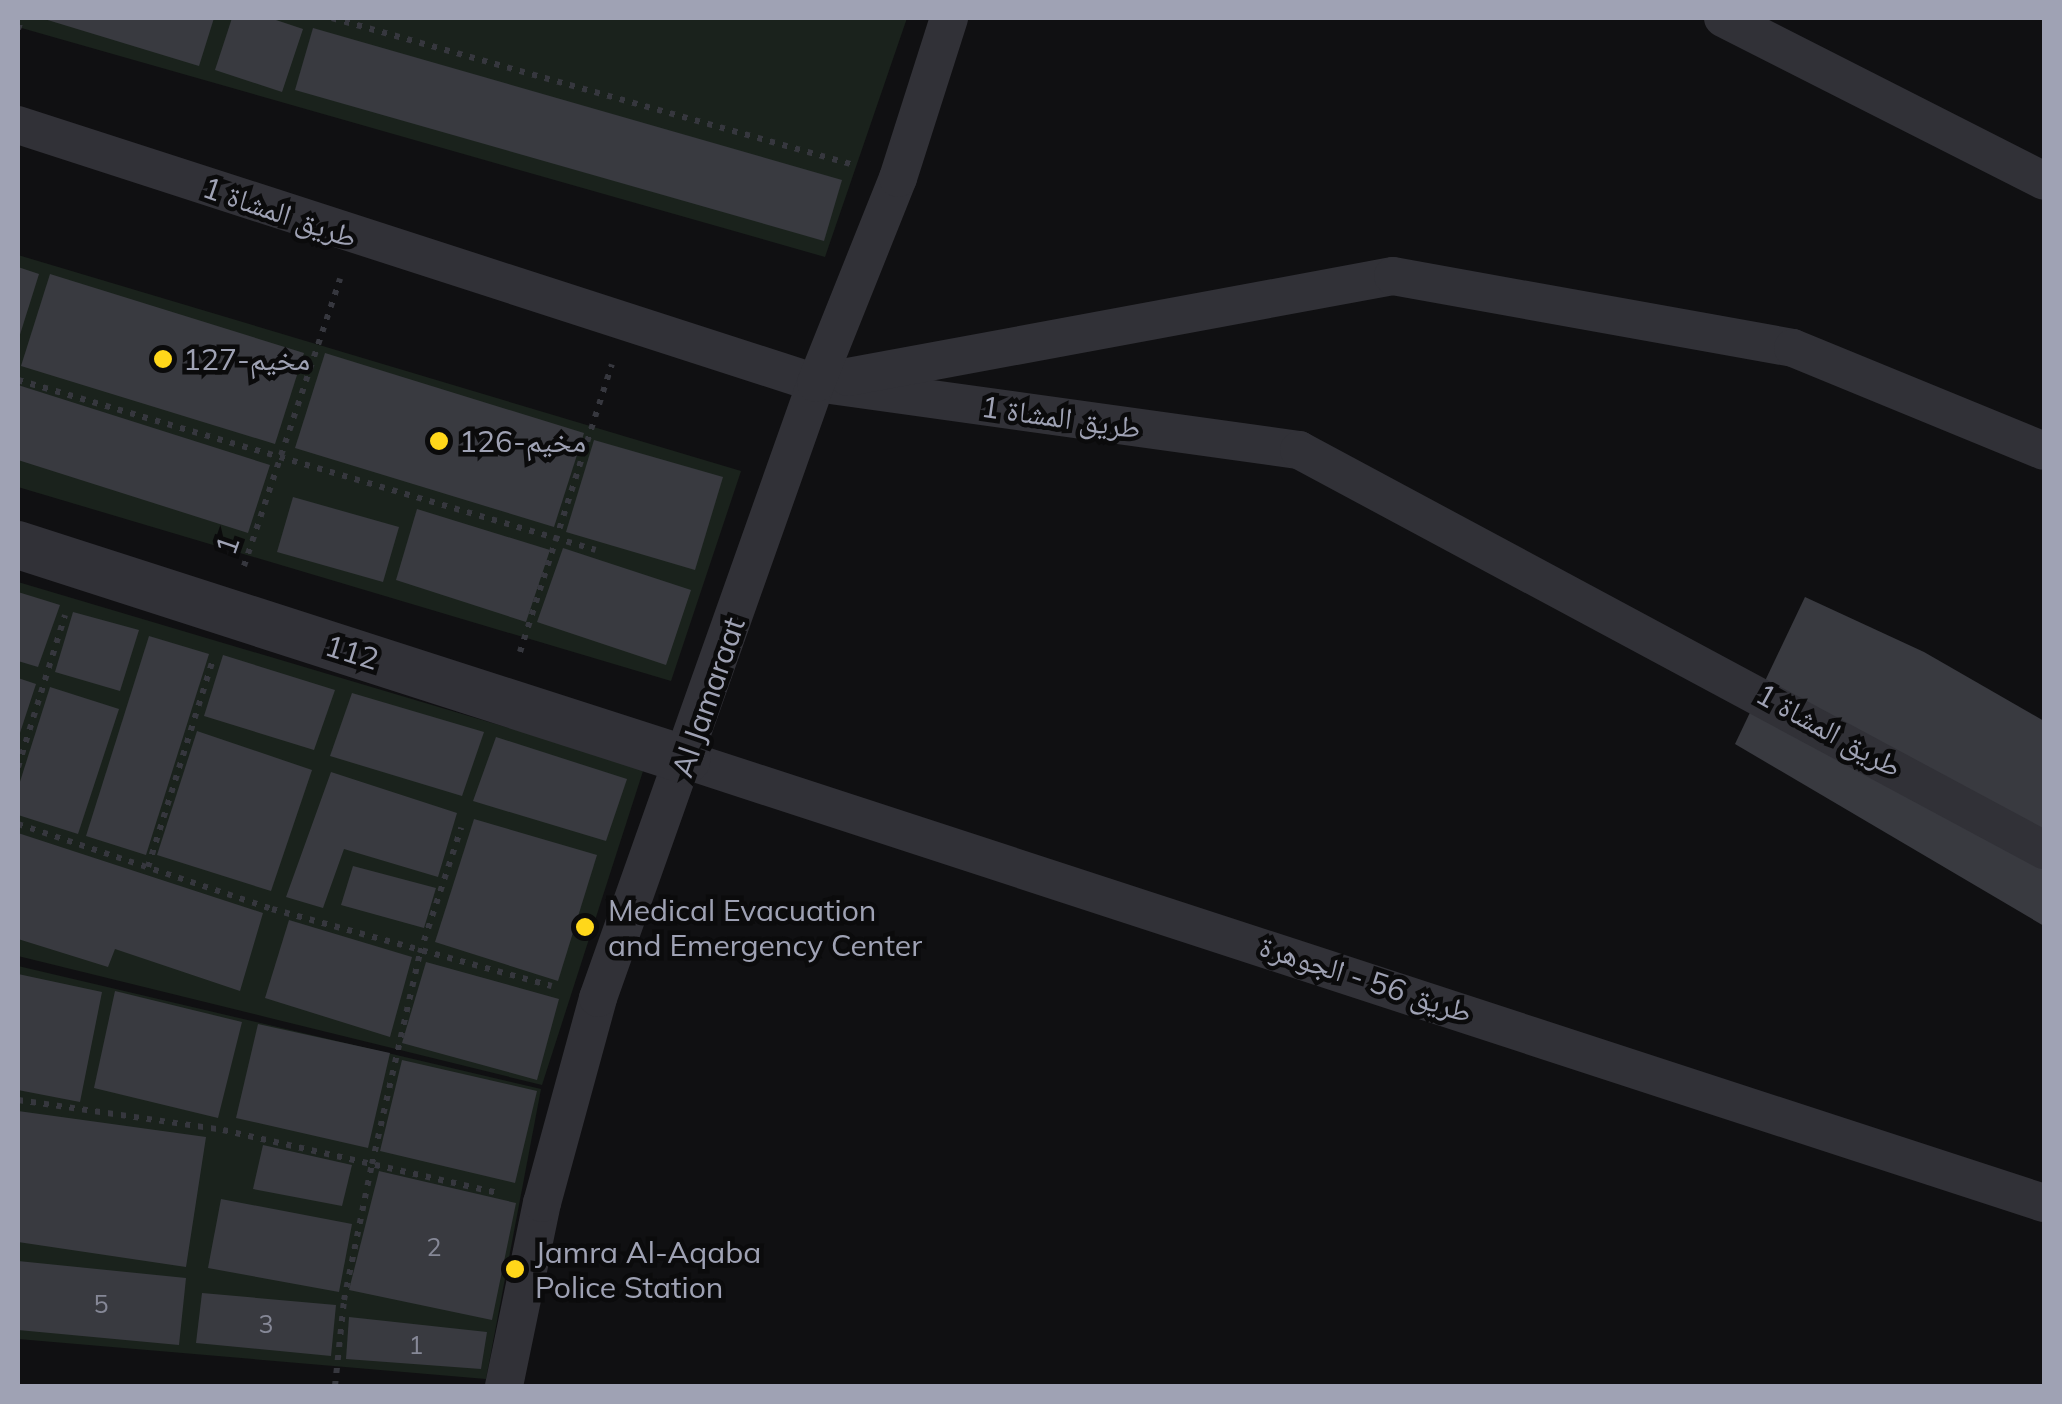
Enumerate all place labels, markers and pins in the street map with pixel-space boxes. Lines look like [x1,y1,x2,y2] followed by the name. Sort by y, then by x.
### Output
[183,341,310,377] place label: مخيم-127
[152,348,174,370] marker: مخيم-127
[459,423,586,459] place label: مخيم-126
[428,430,450,452] marker: مخيم-126
[608,892,922,962] place label: Medical Evacuation and Emergency Center
[572,914,598,940] marker: Medical Evacuation and Emergency Center
[535,1234,761,1304] place label: Jamra Al-Aqaba Police Station
[504,1258,526,1280] marker: Jamra Al-Aqaba Police Station

